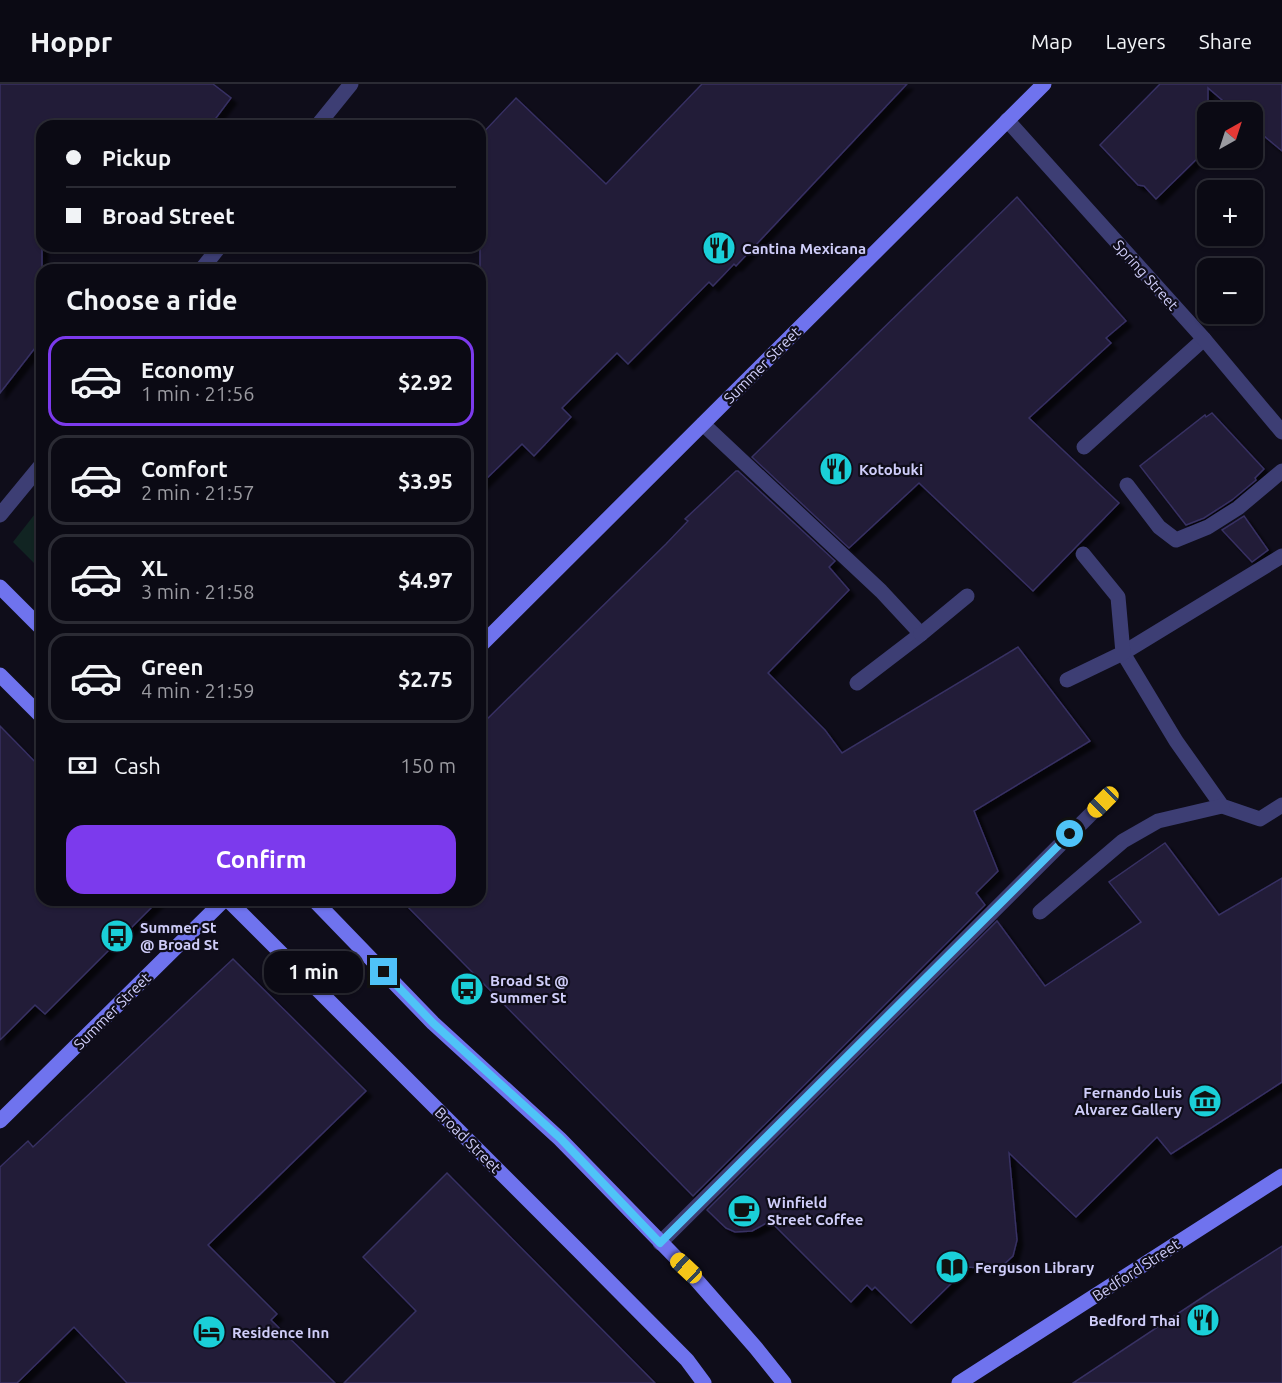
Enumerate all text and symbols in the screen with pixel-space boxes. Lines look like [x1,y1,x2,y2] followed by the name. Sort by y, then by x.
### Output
[30,26,112,57] text: Hoppr
[1031,29,1072,53] text: Map
[1105,29,1166,53] text: Layers
[1199,29,1252,53] text: Share
[1197,102,1263,168] north arrow
[1197,102,1263,324] map controls
[102,145,171,170] text: Pickup
[1197,180,1263,246] button: +
[102,203,235,228] text: Broad Street
[701,230,737,266] restaurant icon: Cantina Mexicana
[1110,236,1182,314] street label: Spring Street
[742,240,866,257] place label: Cantina Mexicana
[1197,258,1263,324] button: −
[66,285,238,315] text: Choose a ride
[720,323,804,407] street label: Summer Street
[69,354,123,408] icon: car
[141,357,234,382] text: Economy
[398,369,453,394] text: $2.92
[141,382,255,405] text: 1 min · 21:56
[818,451,854,487] restaurant icon: Kotobuki
[69,453,123,507] icon: car
[141,456,228,481] text: Comfort
[859,461,923,478] place label: Kotobuki
[398,468,453,493] text: $3.95
[141,481,255,504] text: 2 min · 21:57
[69,552,123,606] icon: car
[141,555,168,580] text: XL
[398,567,453,592] text: $4.97
[141,580,255,603] text: 3 min · 21:58
[69,651,123,705] icon: car
[141,654,203,679] text: Green
[398,666,453,691] text: $2.75
[141,679,255,702] text: 4 min · 21:59
[66,749,99,782] icon: cash
[114,753,161,778] text: Cash
[400,754,456,777] text: 150 m
[1084,783,1122,821] car
[1056,820,1083,847] route start
[66,825,456,894] button: Confirm
[99,918,135,954] bus stop icon: Summer St @ Broad St
[140,919,219,953] place label: Summer St @ Broad St
[264,951,363,993] callout: 1 min
[370,958,397,985] route end
[288,960,339,983] text: 1 min
[70,969,154,1053] street label: Summer Street
[449,971,485,1007] bus stop icon: Broad St @ Summer St
[490,972,569,1006] place label: Broad St @ Summer St
[1187,1083,1223,1119] museum icon: Fernando Luis Alvarez Gallery
[1075,1084,1182,1118] place label: Fernando Luis Alvarez Gallery
[432,1104,504,1176] street label: Broad Street
[726,1193,762,1229] cafe icon: Winfield Street Coffee
[767,1194,863,1228] place label: Winfield Street Coffee
[1089,1235,1183,1305] street label: Bedford Street
[667,1249,705,1287] car
[934,1249,970,1285] library icon: Ferguson Library
[975,1259,1094,1276] place label: Ferguson Library
[1185,1302,1221,1338] restaurant icon: Bedford Thai
[1089,1312,1180,1329] place label: Bedford Thai
[191,1314,227,1350] hotel icon: Residence Inn
[232,1324,329,1341] place label: Residence Inn

